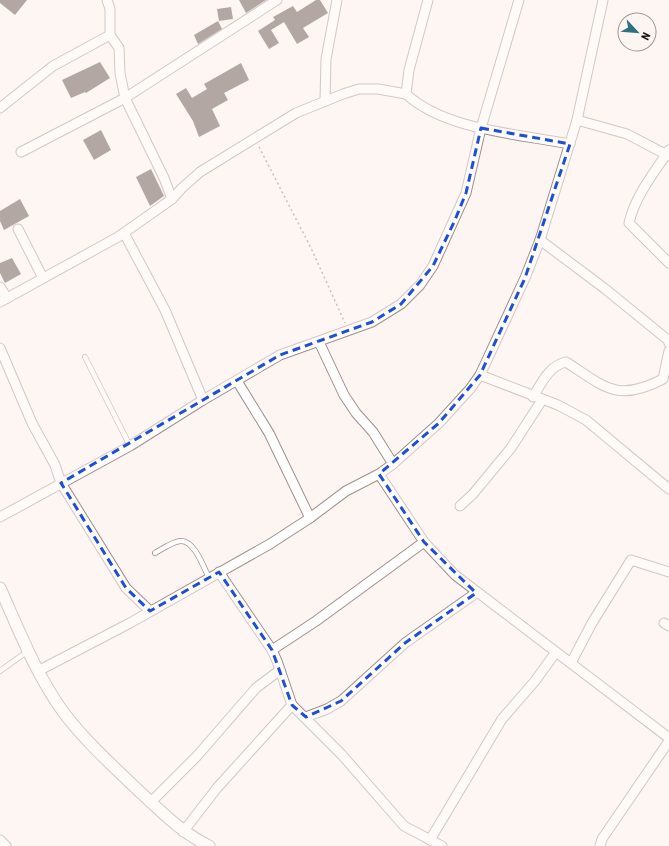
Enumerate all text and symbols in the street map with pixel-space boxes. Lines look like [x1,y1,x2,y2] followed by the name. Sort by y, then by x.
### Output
[617,12,657,52] north arrow
[638,30,653,42] text: N

